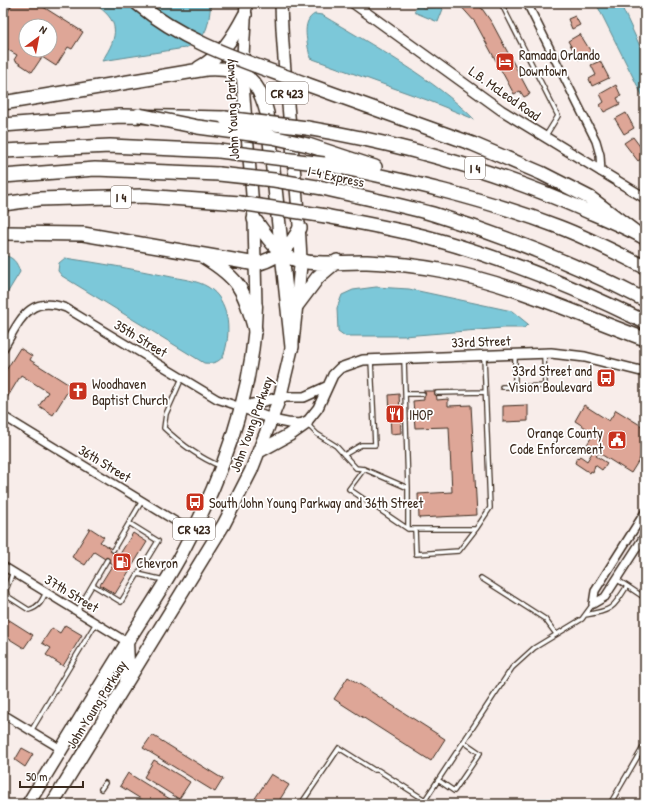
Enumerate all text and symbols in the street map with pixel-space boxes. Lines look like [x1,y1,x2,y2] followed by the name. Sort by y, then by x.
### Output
[18,18,58,58] north arrow
[37,22,50,37] text: N
[519,45,600,80] place label: Ramada Orlando Downtown
[494,51,516,73] hotel icon: Ramada Orlando Downtown
[219,58,244,160] street label: John Young Parkway
[465,61,545,125] street label: L.B. McLeod Road
[266,82,308,104] road number: CR 423
[465,157,485,179] road number: I 4
[306,161,366,192] street label: I-4 Express
[111,186,131,208] road number: I 4
[111,315,171,361] street label: 35th Street
[451,330,511,352] street label: 33rd Street
[508,361,593,396] place label: 33rd Street and Vision Boulevard
[595,367,617,389] bus stop icon: 33rd Street and Vision Boulevard
[225,373,278,475] street label: John Young Parkway
[92,374,168,410] place label: Woodhaven Baptist Church
[67,380,89,402] church icon: Woodhaven Baptist Church
[384,403,406,425] restaurant icon: IHOP
[409,405,433,424] place label: IHOP
[510,423,603,458] place label: Orange County Code Enforcement
[606,429,628,451] public building icon: Orange County Code Enforcement
[75,440,135,486] street label: 36th Street
[184,491,206,513] bus stop icon: South John Young Parkway and 36th Street
[209,493,424,513] place label: South John Young Parkway and 36th Street
[173,518,215,540] road number: CR 423
[111,551,133,573] fuel station icon: Chevron
[136,553,178,572] place label: Chevron
[42,569,103,617] street label: 37th Street
[61,656,132,752] street label: John Young Parkway
[20,763,83,789] scale bar
[26,768,47,785] text: 50 m

